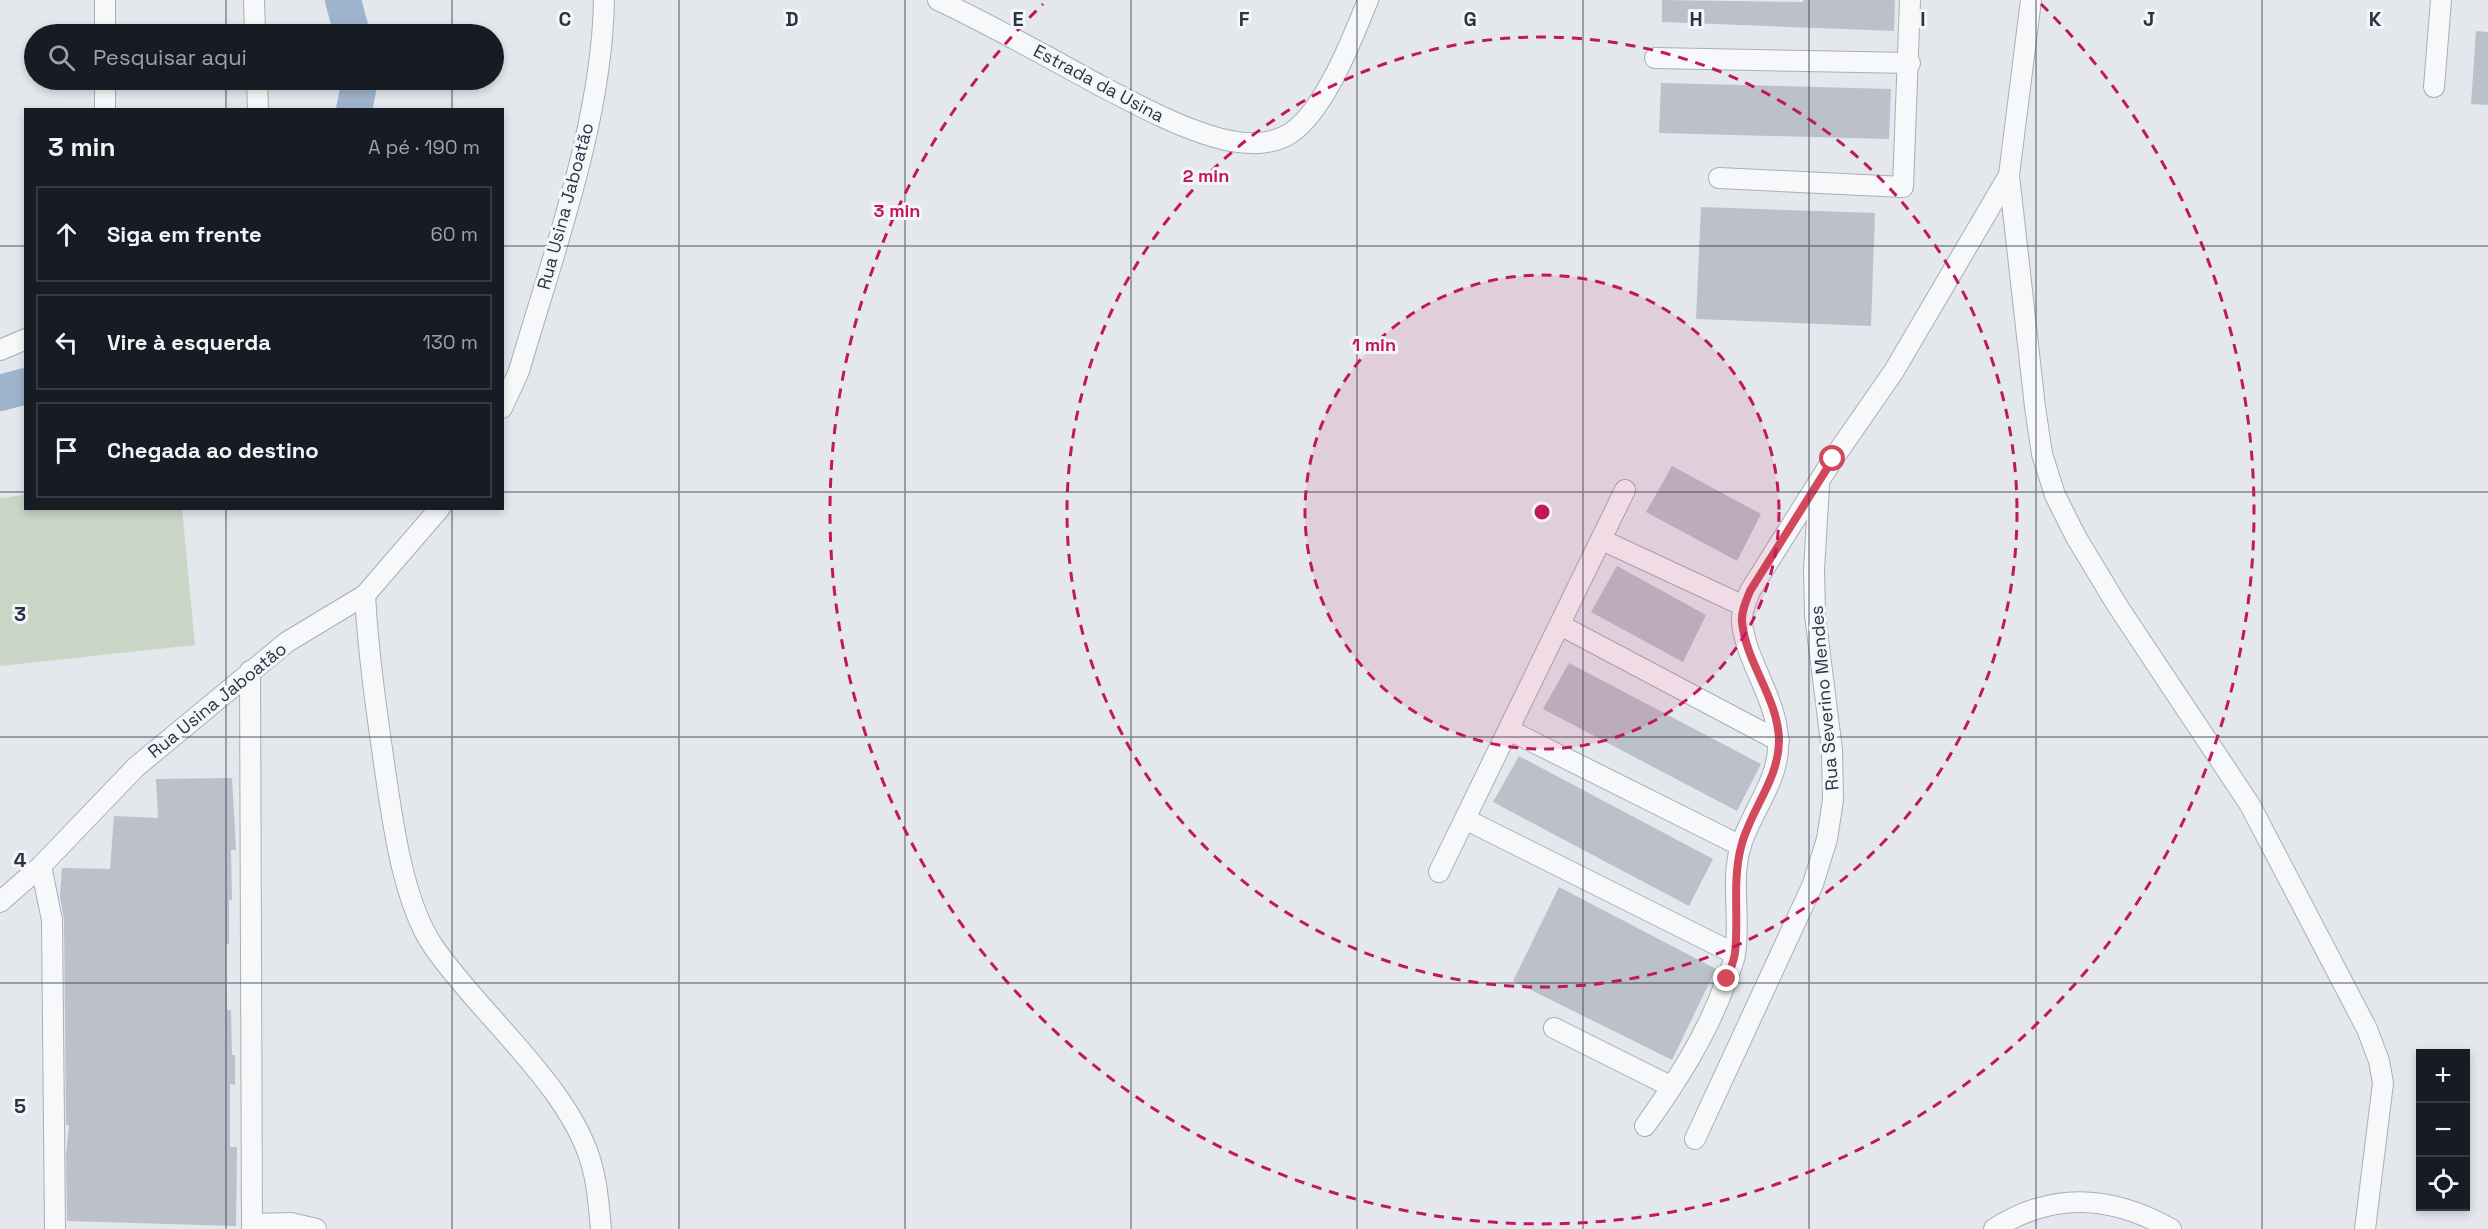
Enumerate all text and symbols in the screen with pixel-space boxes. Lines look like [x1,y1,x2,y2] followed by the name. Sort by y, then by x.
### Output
[559,6,572,32] text: C
[785,6,799,32] text: D
[1012,6,1024,32] text: E
[1239,6,1250,32] text: F
[1463,6,1477,32] text: G
[1689,6,1703,32] text: H
[1920,6,1926,32] text: I
[2143,6,2155,32] text: J
[2369,6,2382,32] text: K
[24,24,504,90] search box
[1030,39,1168,127] street label: Estrada da Usina
[45,41,78,74] icon: search
[93,43,247,71] text: Pesquisar aqui
[532,120,598,292] street label: Rua Usina Jaboatão
[48,130,116,164] text: 3 min
[368,134,480,160] text: A pé · 190 m
[1183,164,1229,187] text: 2 min
[874,199,920,222] text: 3 min
[50,218,83,251] icon: ahead
[107,220,262,248] text: Siga em frente
[431,221,478,247] text: 60 m
[50,326,83,359] icon: left
[107,328,271,356] text: Vire à esquerda
[422,329,478,355] text: 130 m
[1352,333,1396,356] text: 1 min
[50,434,83,467] icon: arrive
[107,436,319,464] text: Chegada ao destino
[1819,445,1845,471] route start
[1532,502,1552,522] centre of rings
[14,601,26,627] text: 3
[1804,605,1844,791] street label: Rua Severino Mendes
[143,637,291,763] street label: Rua Usina Jaboatão
[14,847,27,873] text: 4
[1713,965,1739,991] route end
[2416,1049,2470,1211] map controls
[2416,1049,2470,1103] button: +
[14,1093,26,1119] text: 5
[2416,1103,2470,1157] button: −
[2416,1157,2470,1211] button: locate

